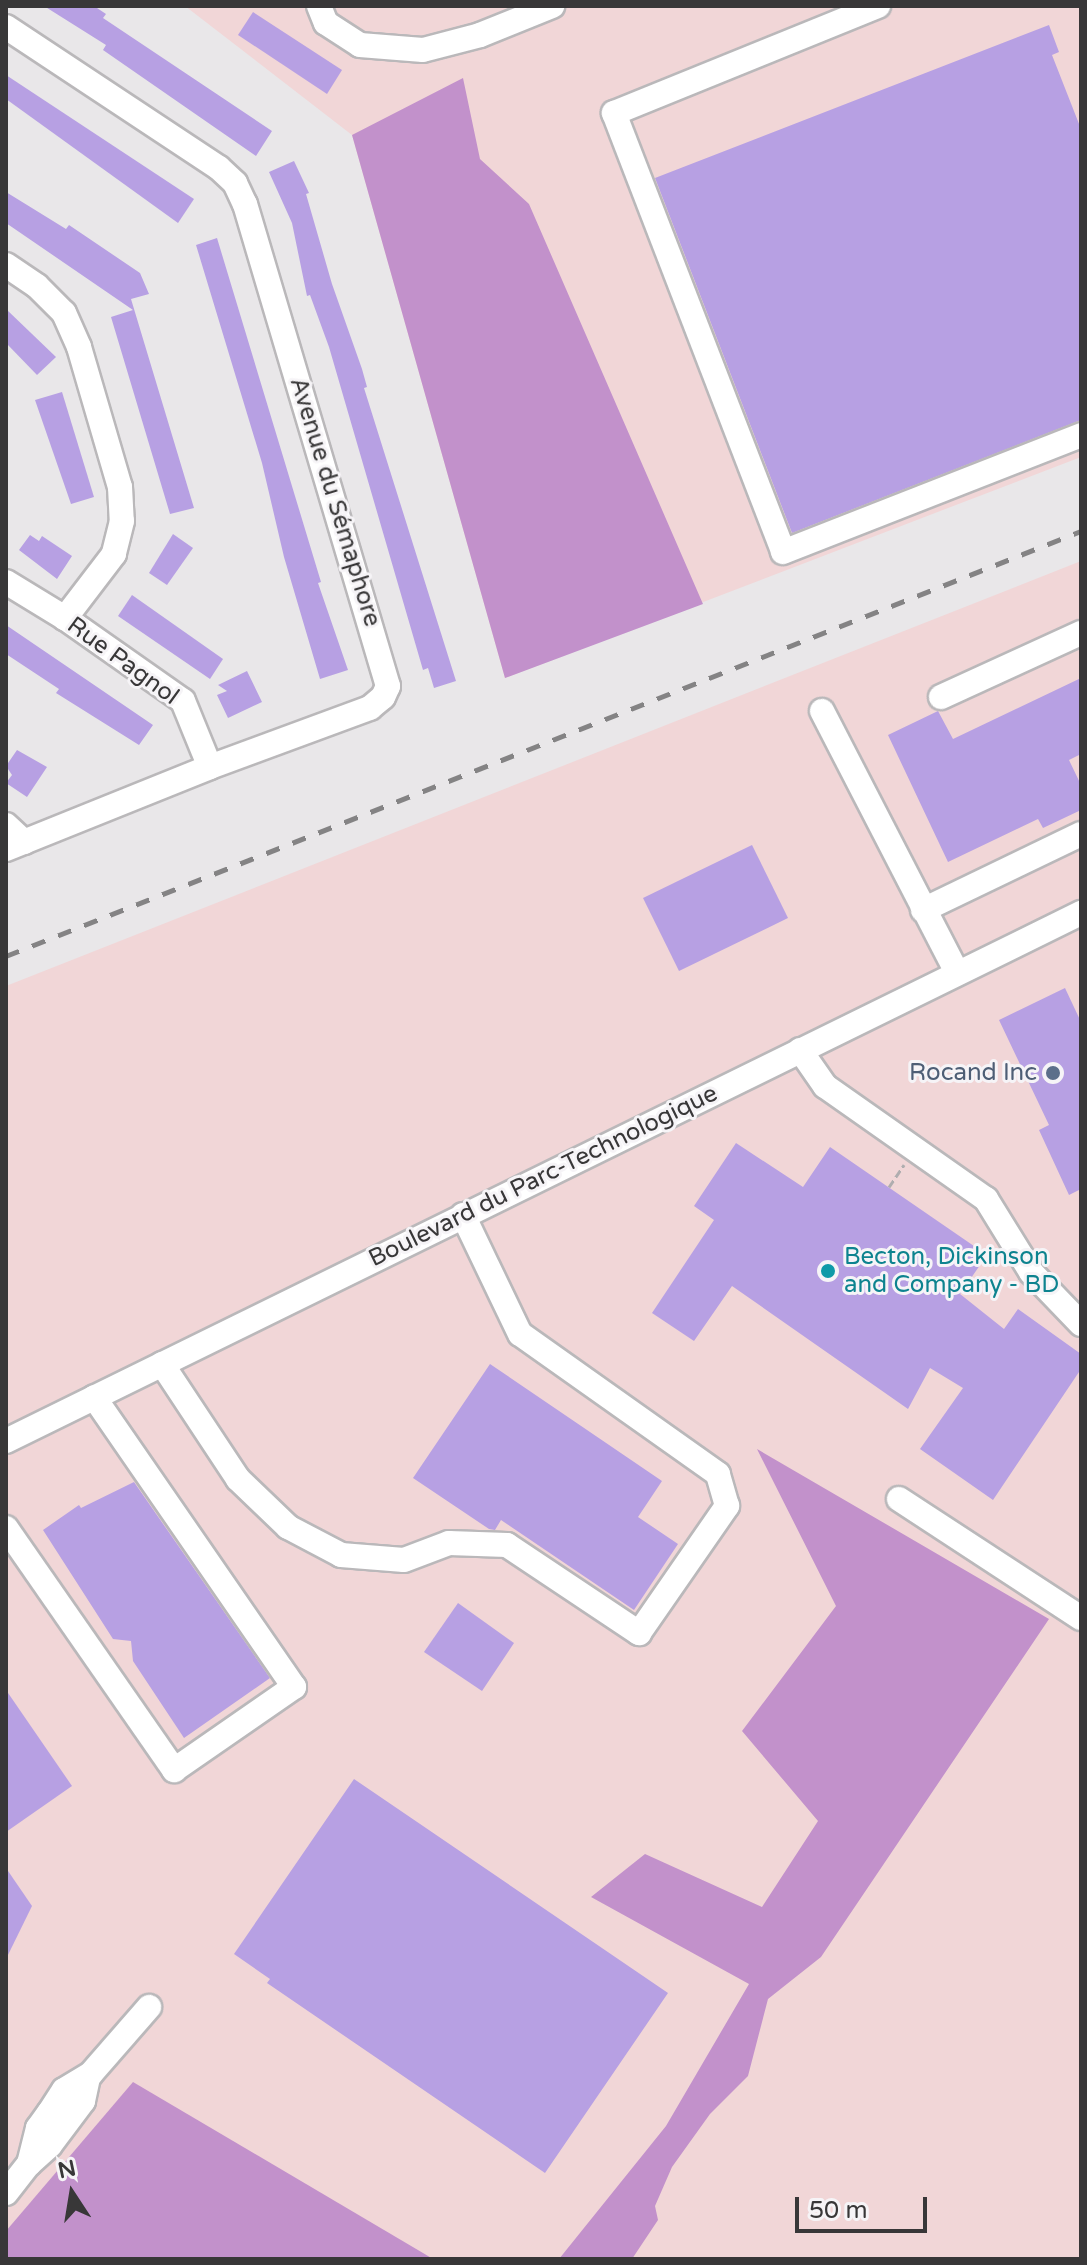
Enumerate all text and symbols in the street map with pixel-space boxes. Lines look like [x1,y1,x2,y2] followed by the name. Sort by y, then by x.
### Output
[283,374,387,630] street label: Avenue du Sémaphore
[62,611,184,711] street label: Rue Pagnol
[909,1059,1037,1087] place label: Rocand Inc
[1044,1064,1062,1082] marker: Rocand Inc
[364,1079,722,1273] street label: Boulevard du Parc-Technologique
[844,1243,1059,1299] place label: Becton, Dickinson and Company - BD
[819,1262,837,1280] marker: Becton, Dickinson and Company - BD
[32,2153,112,2233] north arrow
[56,2155,78,2184] text: N
[799,2181,931,2231] scale bar
[809,2196,867,2225] text: 50 m

